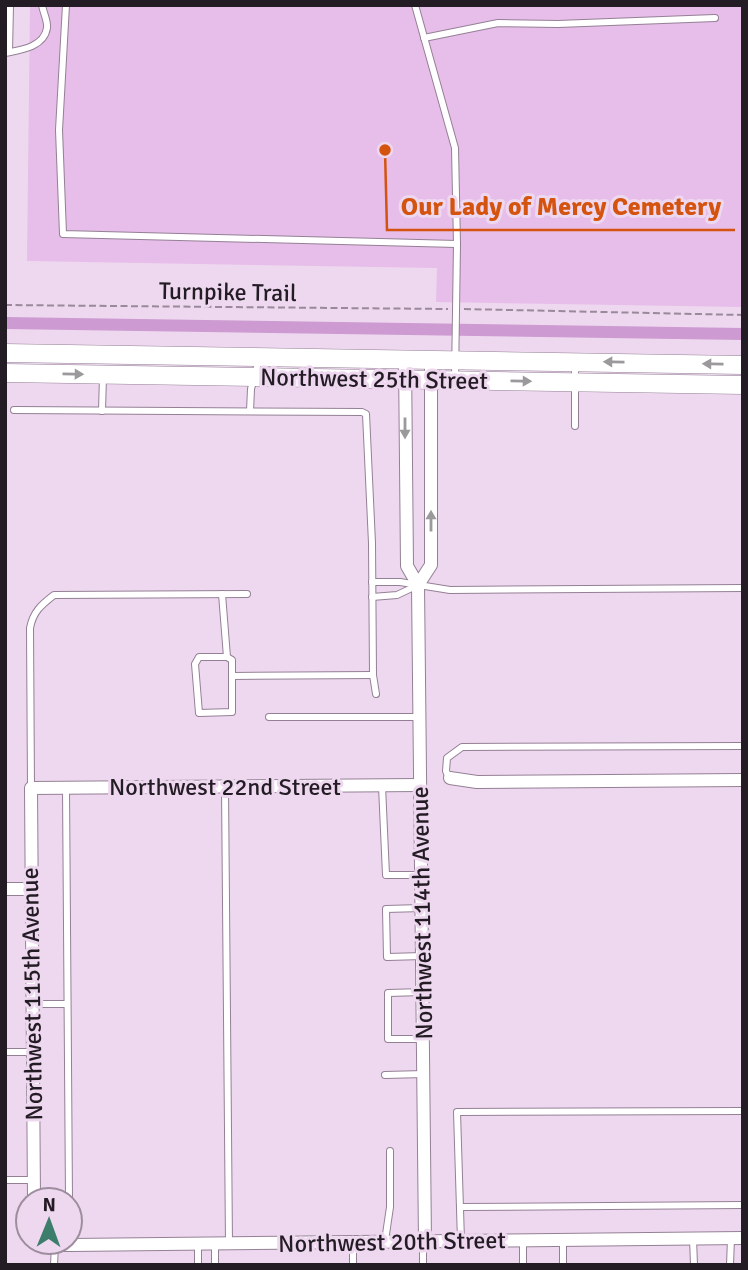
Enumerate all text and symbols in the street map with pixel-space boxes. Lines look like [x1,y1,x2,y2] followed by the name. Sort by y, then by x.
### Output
[387,183,735,230] callout: Our Lady of Mercy Cemetery
[401,191,721,223] text: Our Lady of Mercy Cemetery
[159,276,297,308] street label: Turnpike Trail
[603,357,625,368] one-way arrow
[701,358,723,370] one-way arrow
[260,362,488,396] street label: Northwest 25th Street
[63,368,85,380] one-way arrow
[511,375,533,387] one-way arrow
[400,417,411,439] one-way arrow
[425,510,437,532] one-way arrow
[109,772,341,802] street label: Northwest 22nd Street
[405,786,439,1040] street label: Northwest 114th Avenue
[15,867,49,1121] street label: Northwest 115th Avenue
[14,1186,84,1256] north arrow
[42,1193,56,1217] text: N
[278,1225,506,1259] street label: Northwest 20th Street

